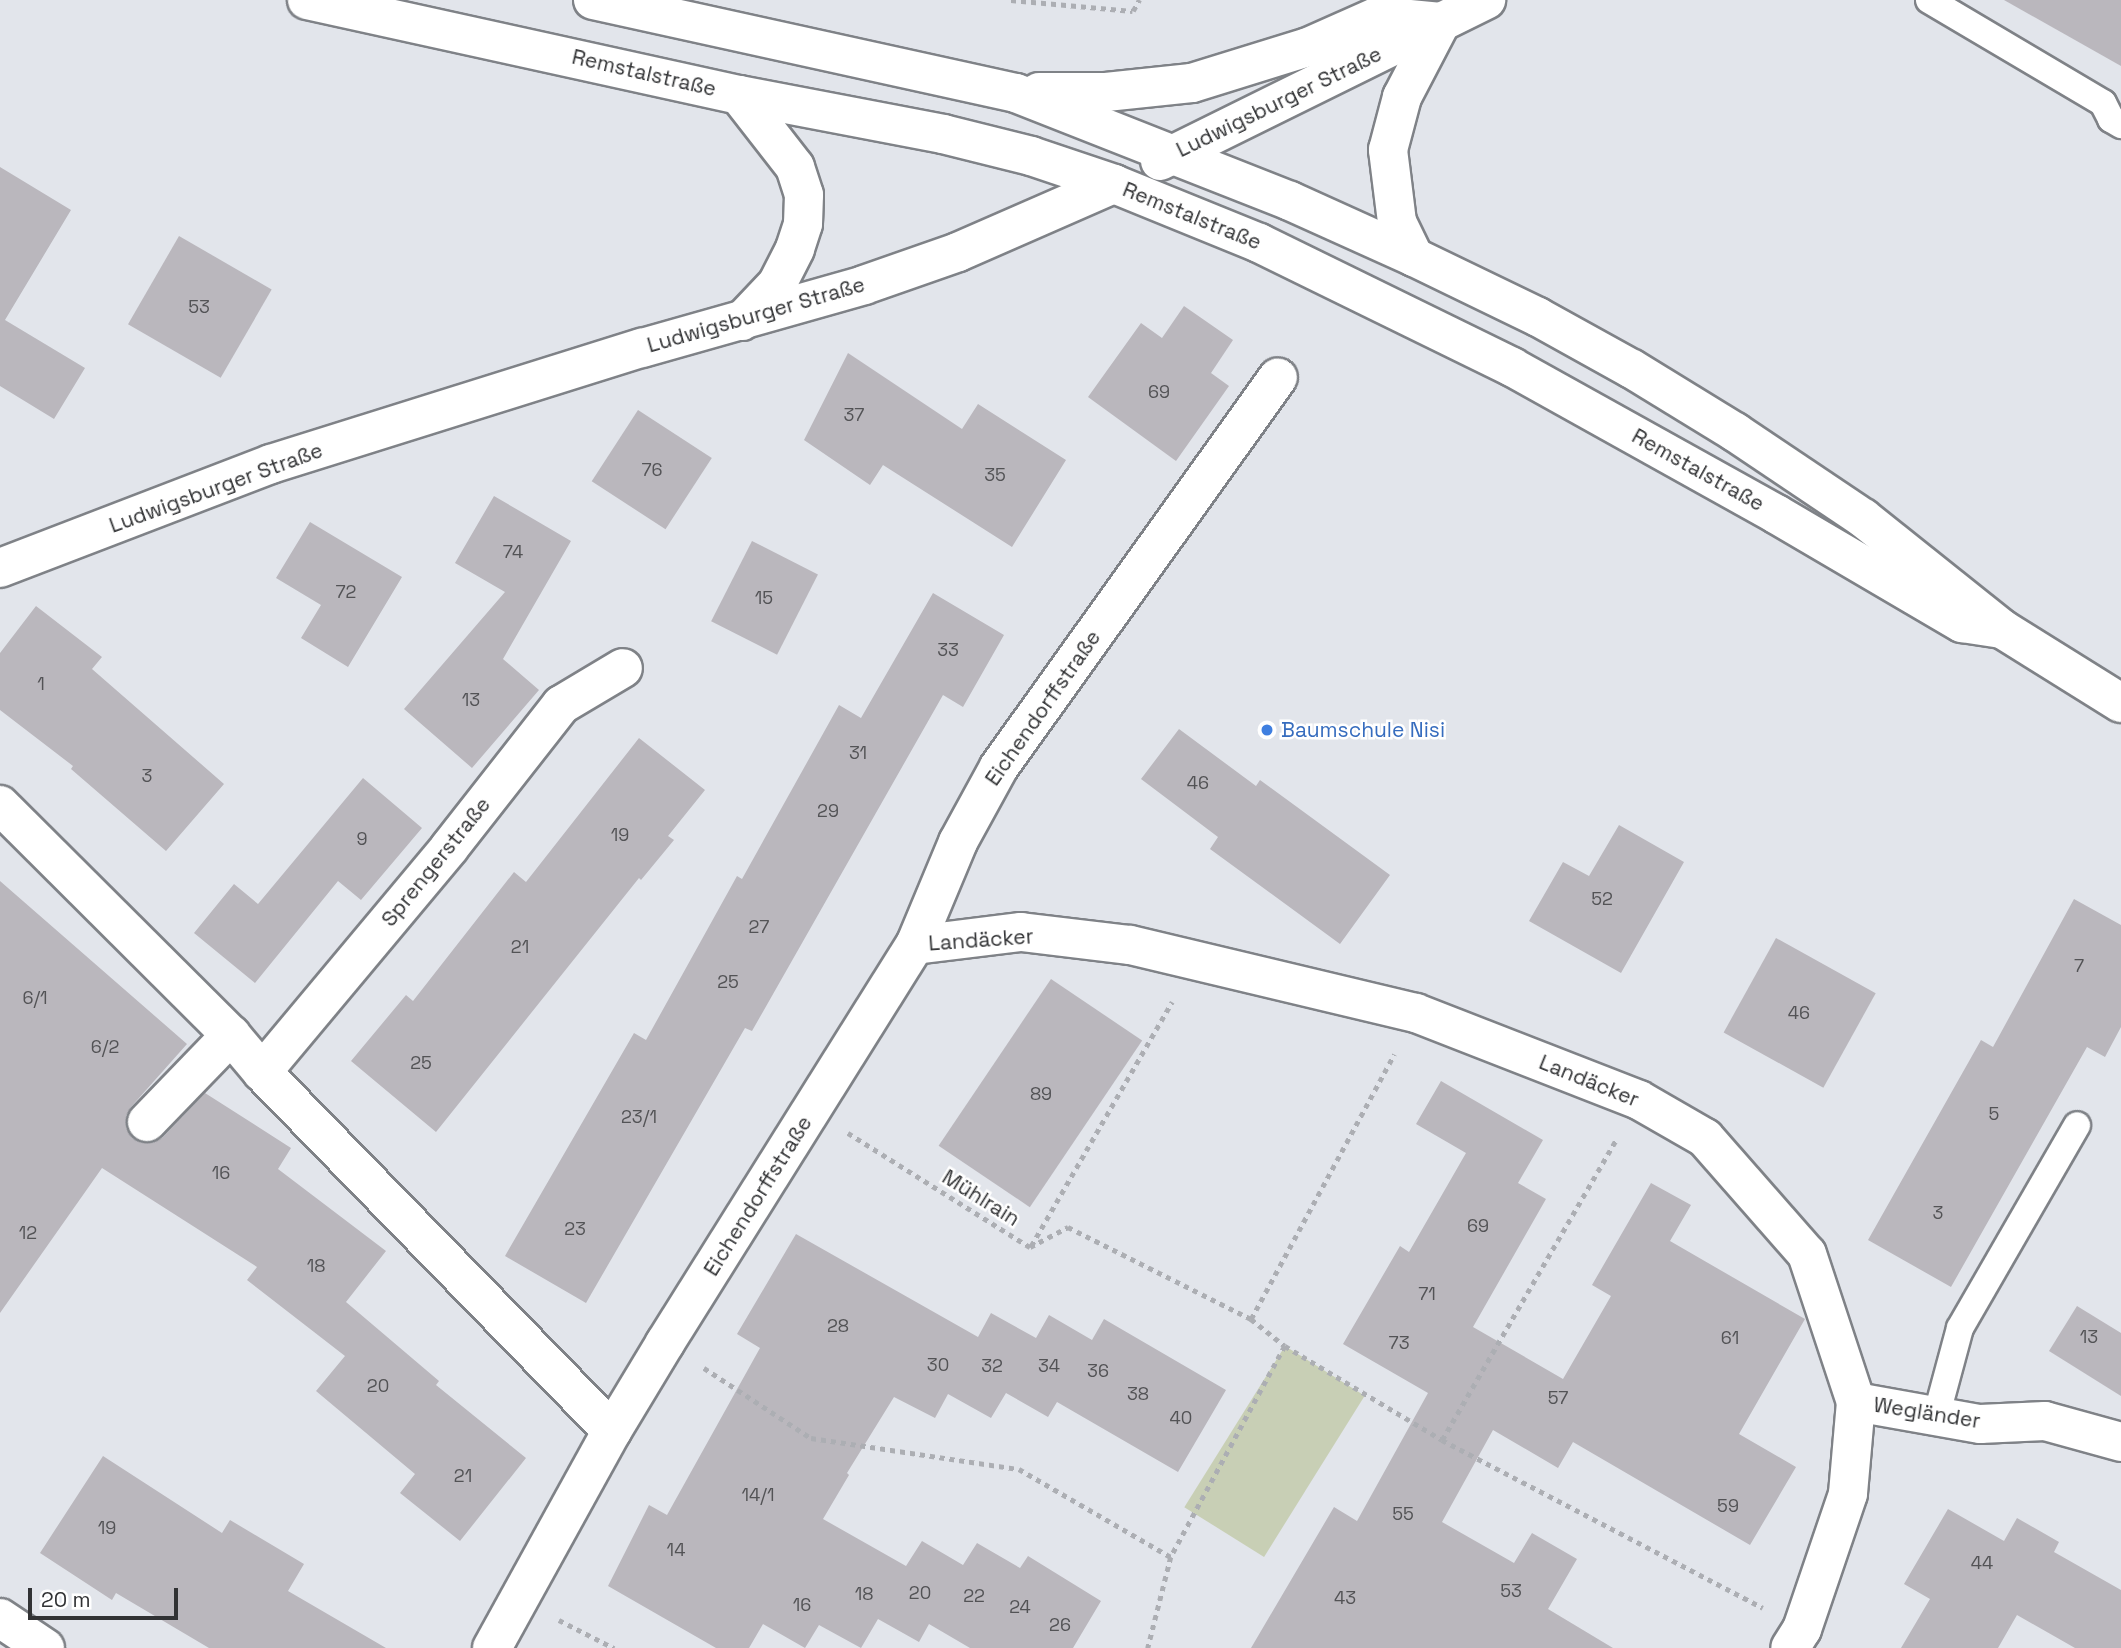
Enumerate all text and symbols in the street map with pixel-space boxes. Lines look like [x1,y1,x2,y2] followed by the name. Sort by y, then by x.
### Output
[1172,41,1386,163] street label: Ludwigsburger Straße
[569,44,719,102] street label: Remstalstraße
[1119,177,1265,255] street label: Remstalstraße
[644,272,868,358] street label: Ludwigsburger Straße
[188,296,210,318] house number: 53
[1148,381,1170,403] house number: 69
[843,404,865,426] house number: 37
[1628,423,1768,517] street label: Remstalstraße
[106,438,326,538] street label: Ludwigsburger Straße
[641,459,663,481] house number: 76
[984,464,1006,486] house number: 35
[503,541,523,563] house number: 74
[336,581,356,603] house number: 72
[755,587,773,609] house number: 15
[980,626,1106,790] street label: Eichendorffstraße
[937,639,959,661] house number: 33
[37,673,45,695] house number: 1
[462,689,480,711] house number: 13
[1281,717,1445,743] place label: Baumschule Nisi
[1259,722,1275,738] marker: Baumschule Nisi
[849,742,867,764] house number: 31
[142,765,152,787] house number: 3
[1187,772,1209,794] house number: 46
[376,792,496,932] street label: Sprengerstraße
[817,800,839,822] house number: 29
[611,824,629,846] house number: 19
[356,828,368,850] house number: 9
[1591,888,1613,910] house number: 52
[749,916,769,938] house number: 27
[928,924,1034,956] street label: Landäcker
[511,936,529,958] house number: 21
[2074,955,2084,977] house number: 7
[717,971,739,993] house number: 25
[22,987,48,1009] house number: 6/1
[1788,1002,1810,1024] house number: 46
[91,1036,119,1058] house number: 6/2
[1535,1050,1643,1112] street label: Landäcker
[410,1052,432,1074] house number: 25
[1030,1083,1052,1105] house number: 89
[1989,1103,1999,1125] house number: 5
[621,1106,657,1128] house number: 23/1
[699,1111,817,1281] street label: Eichendorffstraße
[212,1162,230,1184] house number: 16
[938,1164,1024,1232] street label: Mühlrain
[1933,1202,1943,1224] house number: 3
[1467,1215,1489,1237] house number: 69
[564,1218,586,1240] house number: 23
[19,1222,37,1244] house number: 12
[307,1255,325,1277] house number: 18
[1418,1283,1436,1305] house number: 71
[827,1315,849,1337] house number: 28
[2080,1326,2098,1348] house number: 13
[1721,1327,1739,1349] house number: 61
[1388,1332,1410,1354] house number: 73
[927,1354,949,1376] house number: 30
[981,1355,1003,1377] house number: 32
[1038,1355,1060,1377] house number: 34
[1087,1360,1109,1382] house number: 36
[367,1375,389,1397] house number: 20
[1127,1383,1149,1405] house number: 38
[1548,1387,1568,1409] house number: 57
[1872,1392,1982,1434] street label: Wegländer
[1170,1407,1192,1429] house number: 40
[454,1465,472,1487] house number: 21
[742,1484,774,1506] house number: 14/1
[1717,1495,1739,1517] house number: 59
[1392,1503,1414,1525] house number: 55
[98,1517,116,1539] house number: 19
[667,1539,685,1561] house number: 14
[1971,1552,1993,1574] house number: 44
[32,1574,182,1618] scale bar
[1500,1580,1522,1602] house number: 53
[909,1582,931,1604] house number: 20
[855,1583,873,1605] house number: 18
[963,1585,985,1607] house number: 22
[41,1586,91,1613] text: 20 m
[1334,1587,1356,1609] house number: 43
[793,1594,811,1616] house number: 16
[1009,1596,1031,1618] house number: 24
[1049,1614,1071,1636] house number: 26

